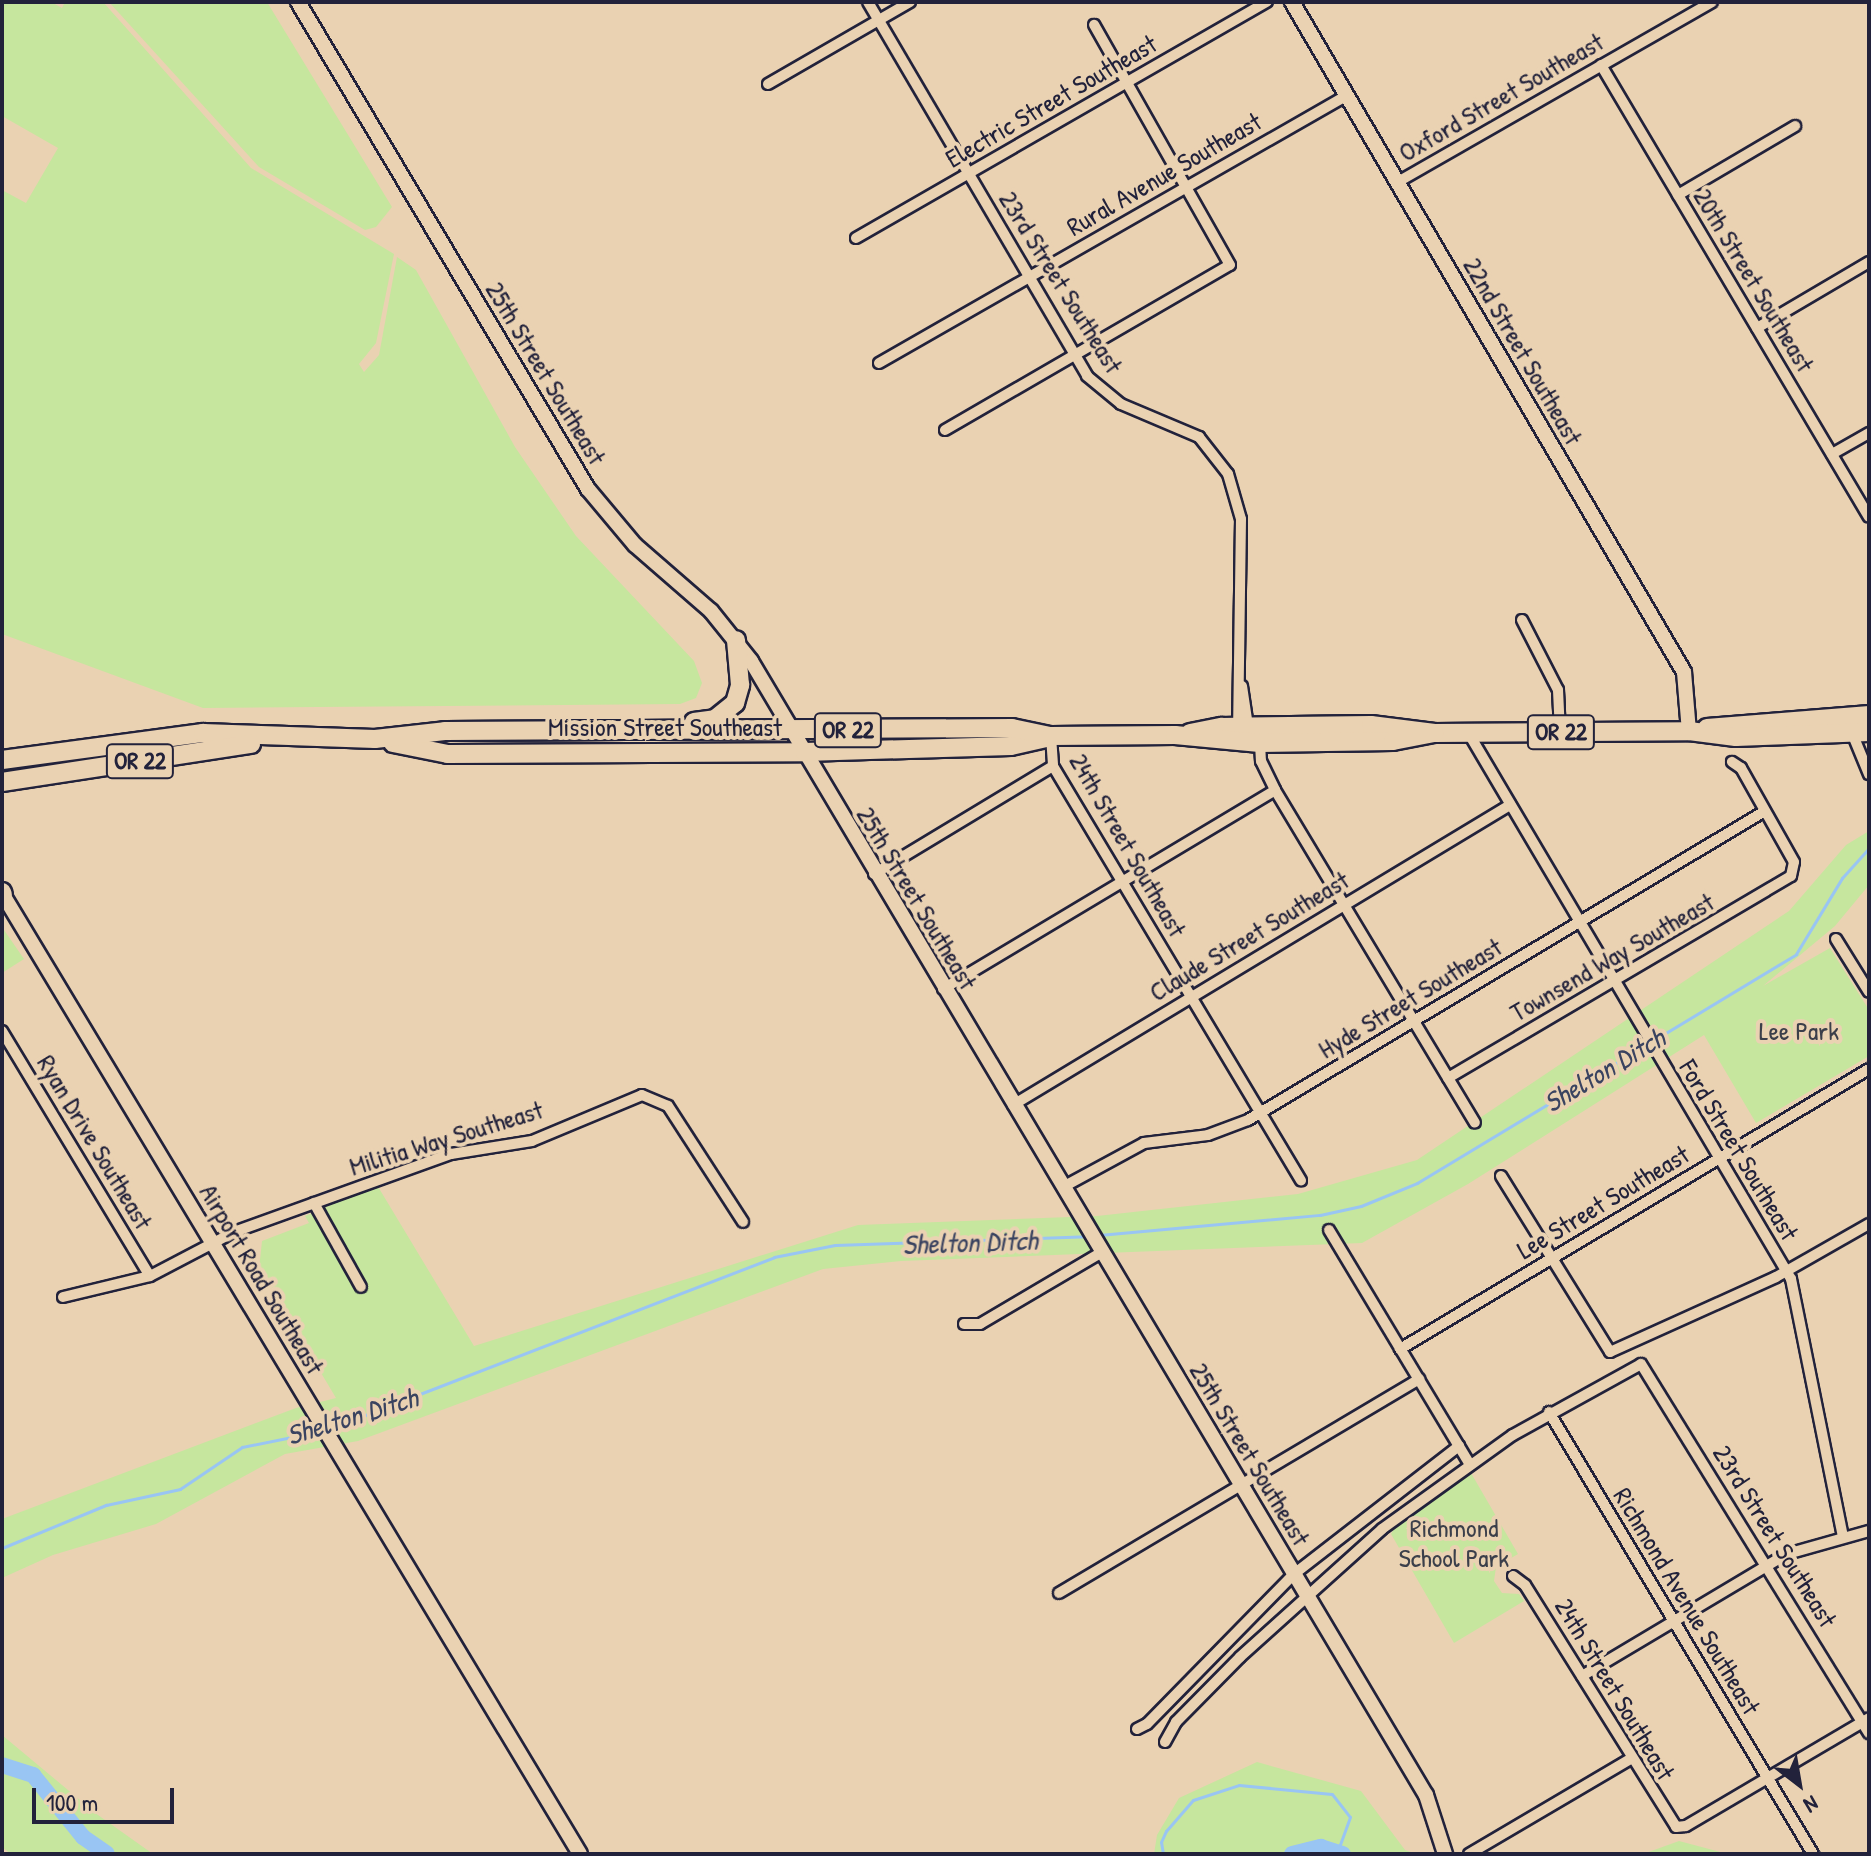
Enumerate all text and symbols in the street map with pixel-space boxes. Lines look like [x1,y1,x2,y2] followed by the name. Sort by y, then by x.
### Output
[1393,26,1609,168] street label: Oxford Street Southeast
[940,28,1162,174] street label: Electric Street Southeast
[1061,106,1267,242] street label: Rural Avenue Southeast
[1687,183,1821,377] street label: 20th Street Southeast
[992,185,1130,379] street label: 23rd Street Southeast
[1457,252,1589,450] street label: 22nd Street Southeast
[479,276,613,470] street label: 25th Street Southeast
[812,710,884,750] road number: OR 22
[548,711,782,743] street label: Mission Street Southeast
[1525,712,1597,752] road number: OR 22
[104,741,176,781] road number: OR 22
[1063,748,1193,942] street label: 24th Street Southeast
[850,801,984,995] street label: 25th Street Southeast
[1144,864,1354,1008] street label: Claude Street Southeast
[1505,886,1719,1028] street label: Townsend Way Southeast
[1313,931,1507,1065] street label: Hyde Street Southeast
[1759,1015,1839,1047] park label: Lee Park
[1537,1021,1671,1119] water label: Shelton Ditch
[31,1049,159,1235] street label: Ryan Drive Southeast
[1673,1054,1805,1246] street label: Ford Street Southeast
[346,1094,546,1182] street label: Militia Way Southeast
[1511,1138,1695,1266] street label: Lee Street Southeast
[193,1178,331,1380] street label: Airport Road Southeast
[902,1223,1038,1261] water label: Shelton Ditch
[1183,1357,1317,1551] street label: 25th Street Southeast
[283,1380,421,1452] water label: Shelton Ditch
[1706,1439,1844,1633] street label: 23rd Street Southeast
[1607,1482,1767,1720] street label: Richmond Avenue Southeast
[1399,1512,1509,1574] park label: Richmond School Park
[1548,1592,1682,1786] street label: 24th Street Southeast
[1759,1744,1839,1824] north arrow
[36,1772,178,1822] scale bar
[46,1786,98,1818] text: 100 m
[1799,1789,1824,1820] text: N

